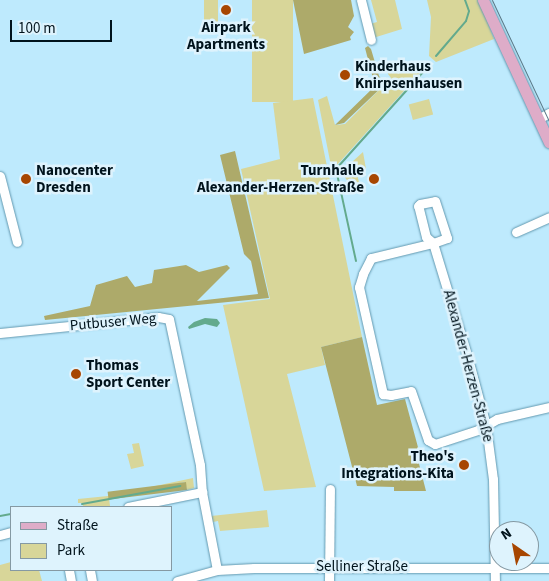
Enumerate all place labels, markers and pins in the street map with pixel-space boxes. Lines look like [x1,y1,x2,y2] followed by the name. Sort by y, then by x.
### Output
[220,4,232,16] marker: Airpark Apartments
[187,18,265,53] place label: Airpark Apartments
[355,57,462,92] place label: Kinderhaus Knirpsenhausen
[339,69,351,81] marker: Kinderhaus Knirpsenhausen
[36,161,113,196] place label: Nanocenter Dresden
[197,161,364,196] place label: Turnhalle Alexander-Herzen-Straße
[20,173,32,185] marker: Nanocenter Dresden
[368,173,380,185] marker: Turnhalle Alexander-Herzen-Straße
[86,356,170,391] place label: Thomas Sport Center
[70,368,82,380] marker: Thomas Sport Center
[341,447,454,482] place label: Theo's Integrations-Kita
[458,459,470,471] marker: Theo's Integrations-Kita

